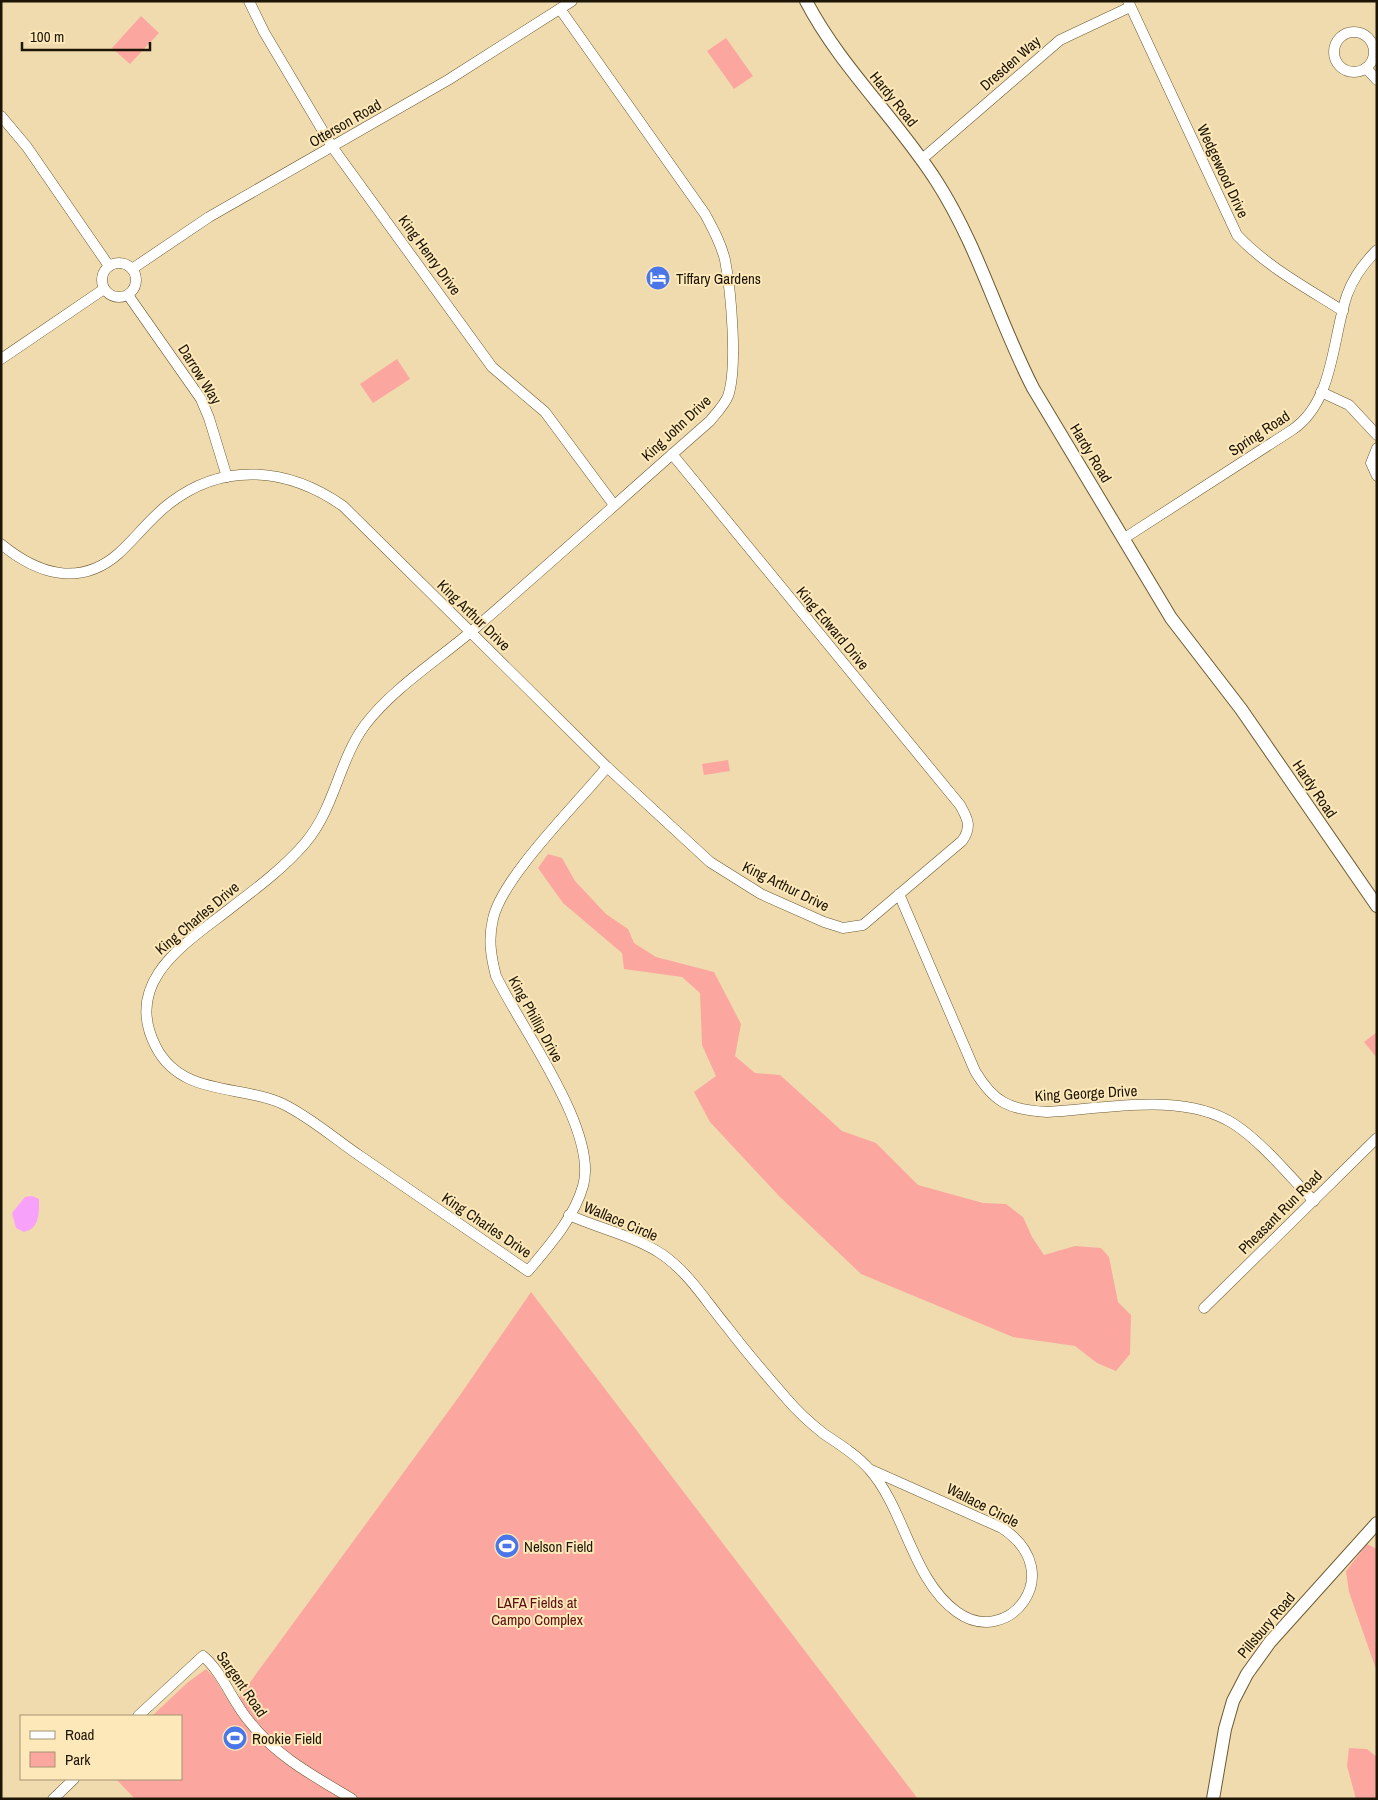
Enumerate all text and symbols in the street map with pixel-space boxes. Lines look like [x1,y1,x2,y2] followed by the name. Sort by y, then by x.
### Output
[22,20,150,52] scale bar
[30,26,64,47] text: 100 m
[975,30,1045,95] street label: Dresden Way
[865,67,923,131] street label: Hardy Road
[305,94,385,152] street label: Otterson Road
[1192,121,1254,221] street label: Wedgewood Drive
[394,211,466,299] street label: King Henry Drive
[645,265,671,291] hotel icon: Tiffary Gardens
[676,268,761,289] place label: Tiffary Gardens
[173,340,227,409] street label: Darrow Way
[637,390,716,466] street label: King John Drive
[1224,405,1294,461] street label: Spring Road
[1065,419,1117,487] street label: Hardy Road
[433,575,515,655] street label: King Arthur Drive
[792,582,874,674] street label: King Edward Drive
[1288,756,1342,822] street label: Hardy Road
[739,856,833,916] street label: King Arthur Drive
[150,876,244,959] street label: King Charles Drive
[504,972,568,1066] street label: King Phillip Drive
[1034,1080,1138,1106] street label: King George Drive
[1233,1165,1327,1259] street label: Pheasant Run Road
[438,1187,536,1263] street label: King Charles Drive
[581,1196,662,1246] street label: Wallace Circle
[943,1478,1023,1532] street label: Wallace Circle
[494,1533,520,1559] sports icon: Nelson Field
[524,1536,593,1557] place label: Nelson Field
[1232,1588,1300,1662] street label: Pillsbury Road
[491,1592,584,1630] park label: LAFA Fields at Campo Complex
[212,1647,272,1721] street label: Sargent Road
[20,1715,182,1780] legend
[65,1724,94,1745] text: Road
[222,1725,248,1751] sports icon: Rookie Field
[252,1728,322,1749] place label: Rookie Field
[65,1749,91,1770] text: Park

